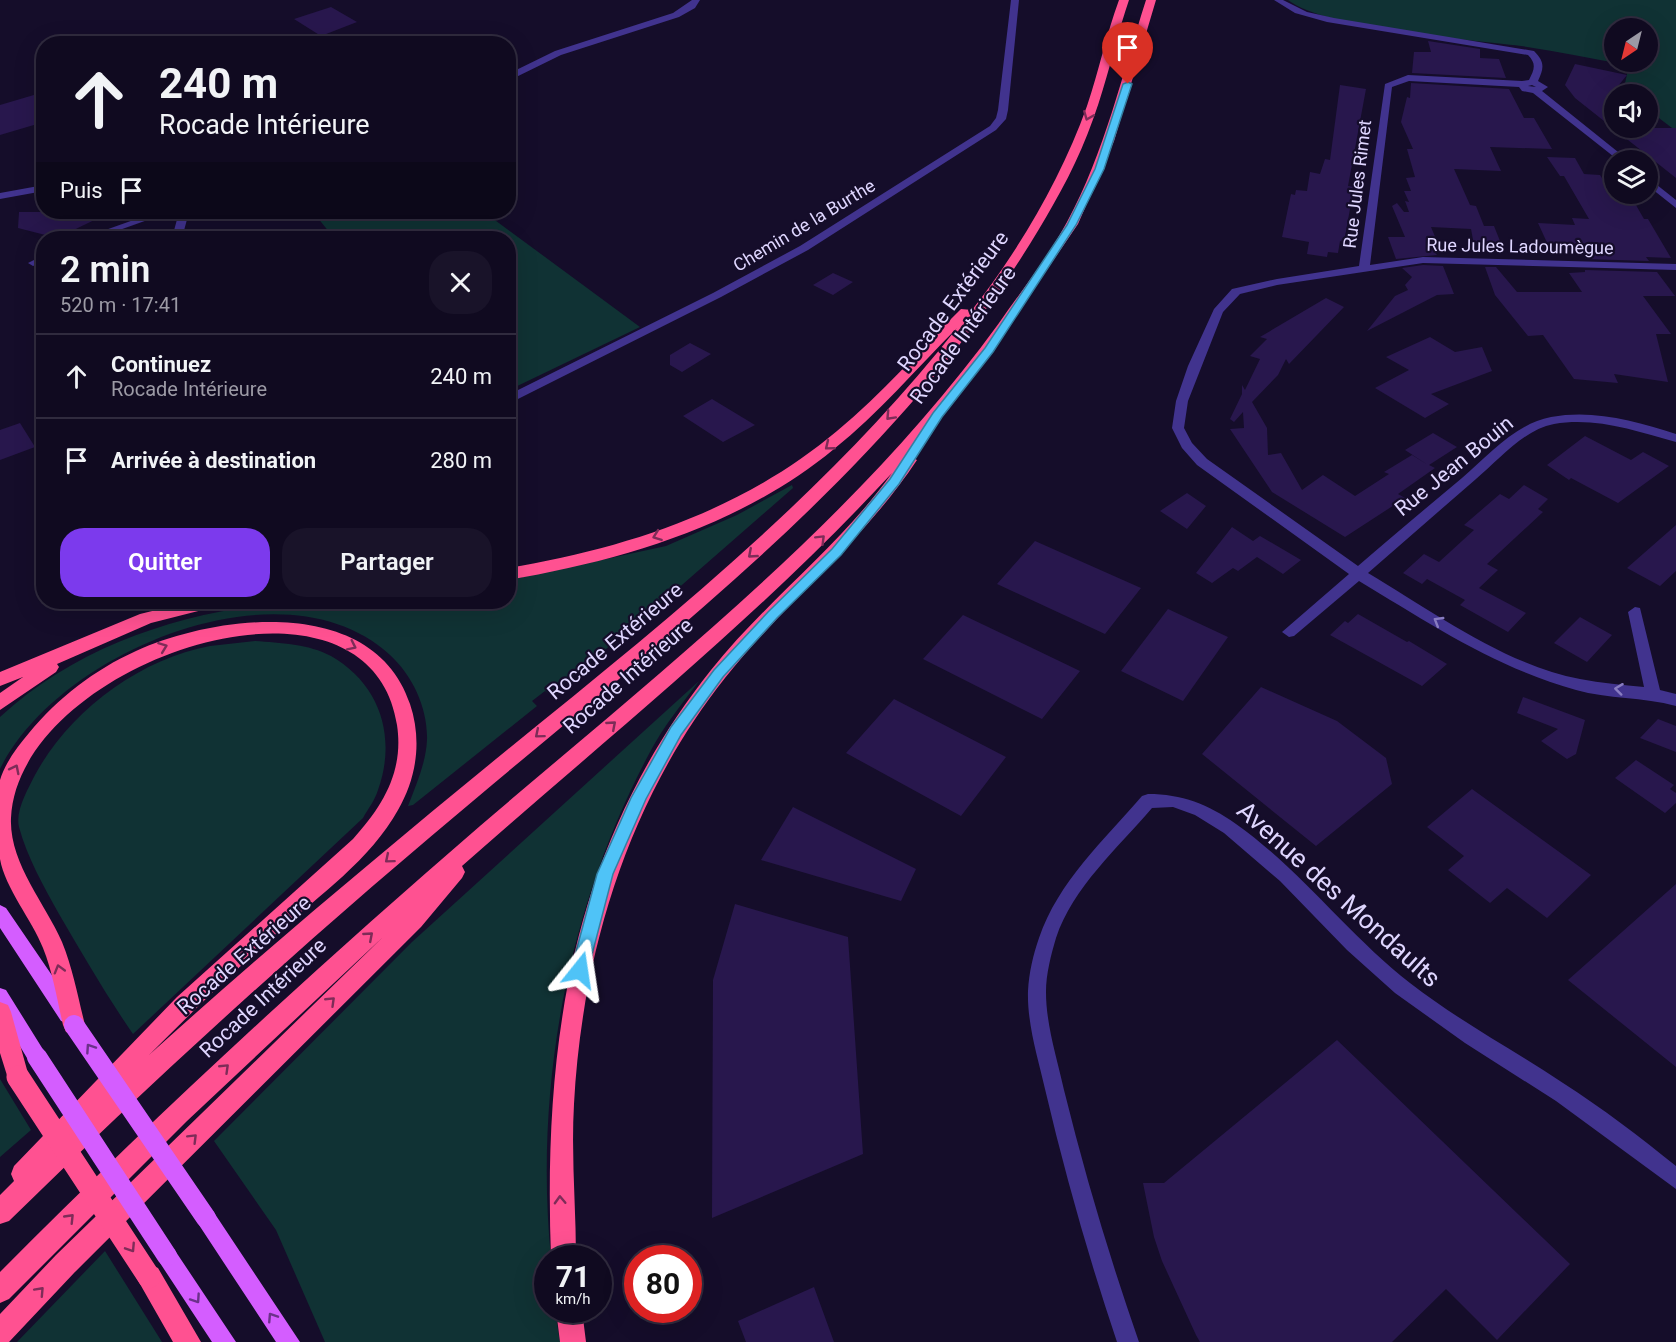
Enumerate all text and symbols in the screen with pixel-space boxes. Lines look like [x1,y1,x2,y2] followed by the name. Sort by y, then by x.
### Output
[1604,18,1658,72] north arrow
[1604,18,1658,204] map controls
[1102,22,1153,84] pin
[1111,31,1144,64] icon: arrive
[159,59,278,108] text: 240 m
[60,60,138,138] icon: ahead
[1604,84,1658,138] button: sound
[159,109,370,141] text: Rocade Intérieure
[1082,110,1095,120] one-way arrow
[1339,118,1375,249] street label: Rue Jules Rimet
[1604,150,1658,204] button: layers
[115,174,148,207] icon: arrive
[729,174,879,276] street label: Chemin de la Burthe
[60,178,103,203] text: Puis
[893,226,1013,376] street label: Rocade Extérieure
[1426,234,1614,258] street label: Rue Jules Ladoumègue
[60,249,150,291] text: 2 min
[429,251,492,314] button: close
[905,262,1021,408] street label: Rocade Intérieure
[60,293,181,317] text: 520 m · 17:41
[111,352,211,377] text: Continuez
[60,360,93,393] icon: ahead
[430,364,492,389] text: 240 m
[111,377,267,401] text: Rocade Intérieure
[886,410,897,420] one-way arrow
[1390,411,1518,521] street label: Rue Jean Bouin
[825,438,836,449] one-way arrow
[60,444,93,477] icon: arrive
[111,448,316,473] text: Arrivée à destination
[430,448,492,473] text: 280 m
[60,528,270,597] button: Quitter
[282,528,492,597] button: Partager
[653,529,663,542] one-way arrow
[813,536,824,547] one-way arrow
[748,547,759,558] one-way arrow
[543,578,687,704] street label: Rocade Extérieure
[558,613,698,739] street label: Rocade Intérieure
[1434,617,1444,629] one-way arrow
[346,639,357,651] one-way arrow
[157,642,167,655] one-way arrow
[1614,684,1623,696] one-way arrow
[605,721,616,732] one-way arrow
[535,727,546,738] one-way arrow
[8,764,20,775] one-way arrow
[1231,795,1447,993] street label: Avenue des Mondaults
[385,851,396,862] one-way arrow
[172,891,316,1019] street label: Rocade Extérieure
[362,932,373,943] one-way arrow
[195,933,331,1063] street label: Rocade Intérieure
[548,938,612,1002] position arrow
[53,964,66,974] one-way arrow
[324,997,335,1008] one-way arrow
[86,1044,97,1055] one-way arrow
[218,1065,229,1076] one-way arrow
[185,1134,196,1145] one-way arrow
[553,1196,566,1205] one-way arrow
[63,1215,74,1225] one-way arrow
[123,1242,134,1253] one-way arrow
[624,1245,702,1323] speed limit sign: 80
[556,1259,590,1294] text: 71
[33,1287,44,1297] one-way arrow
[555,1290,591,1308] text: km/h
[189,1293,200,1304] one-way arrow
[269,1312,280,1323] one-way arrow

